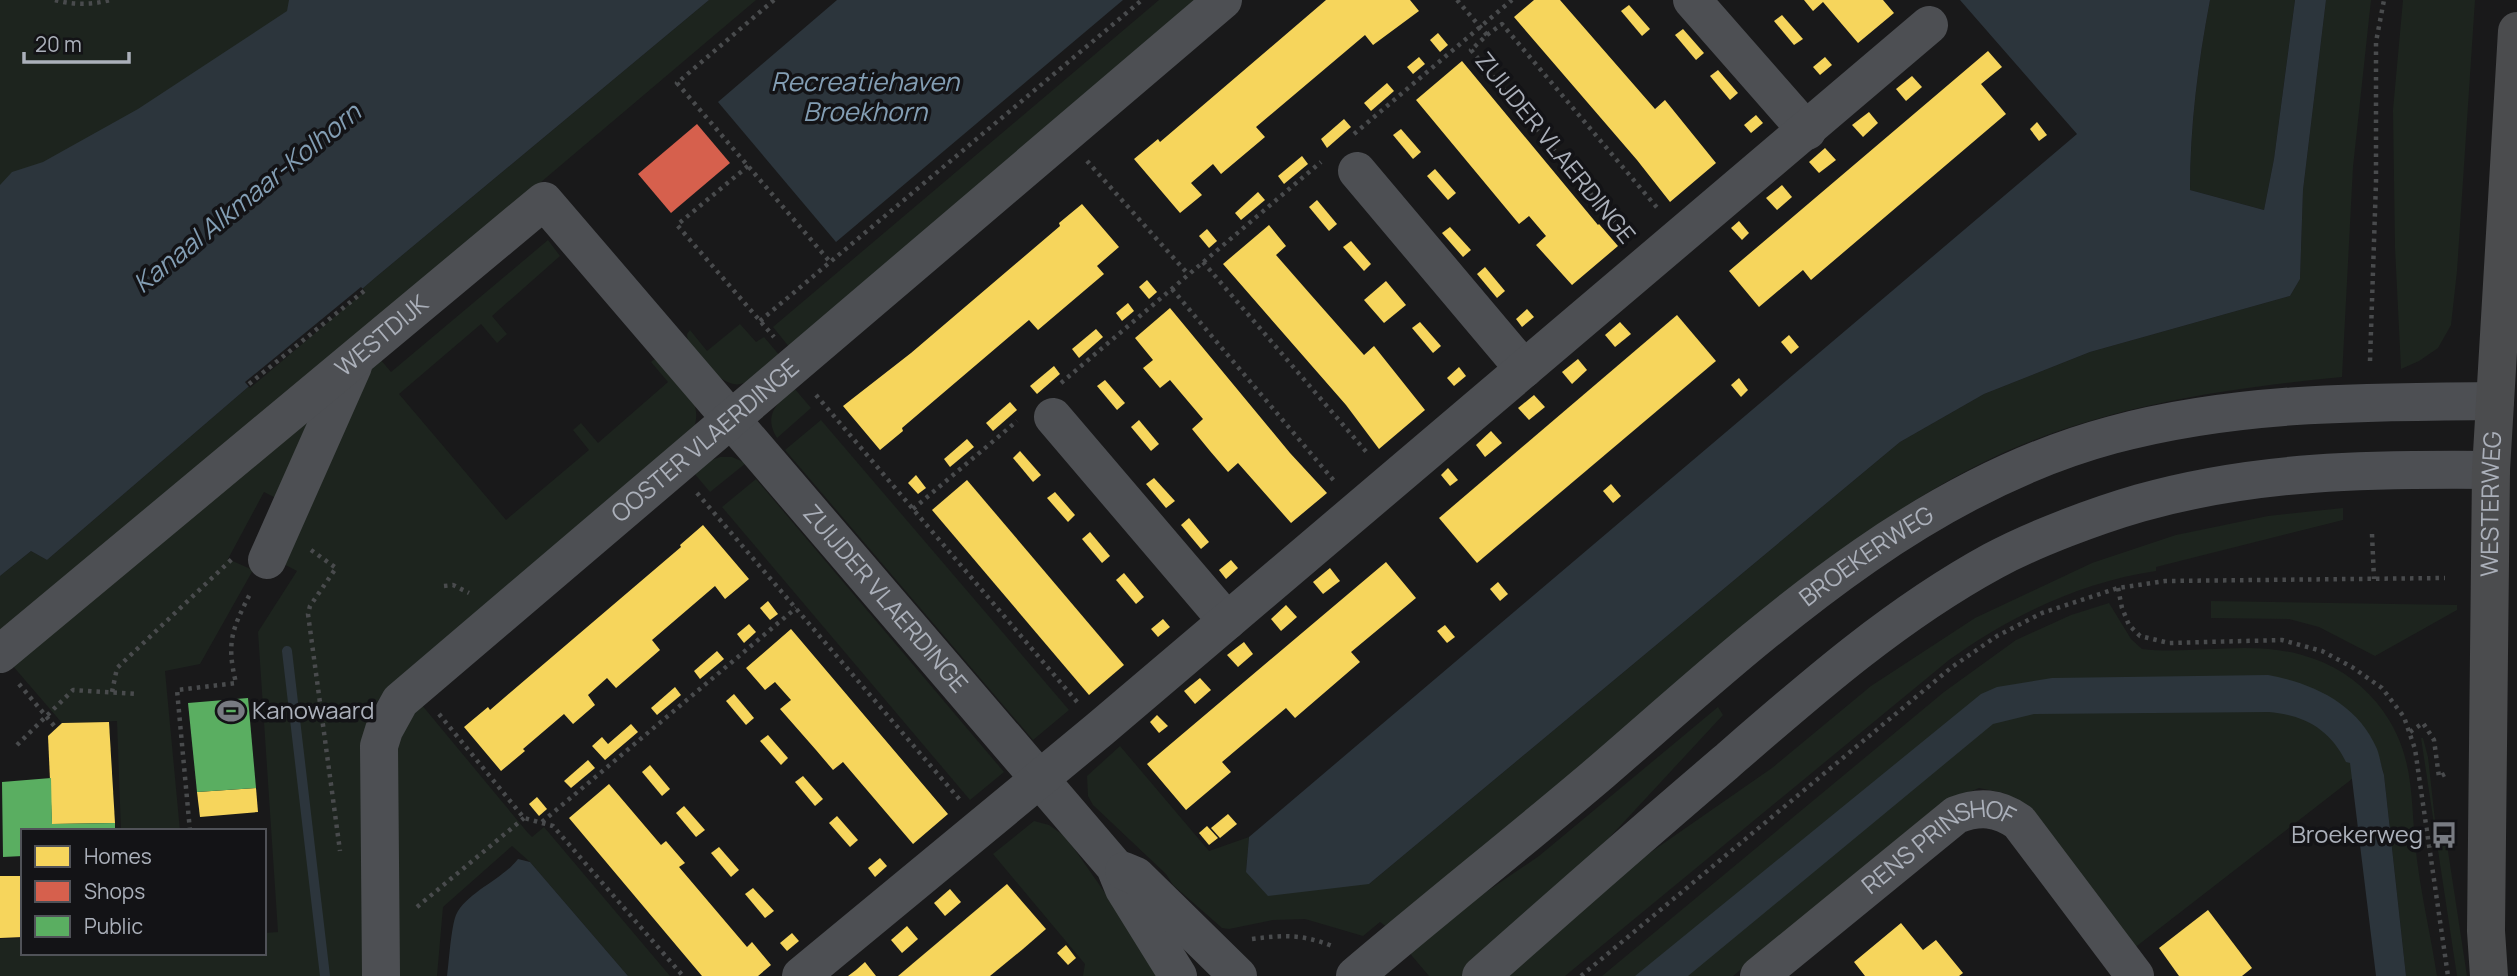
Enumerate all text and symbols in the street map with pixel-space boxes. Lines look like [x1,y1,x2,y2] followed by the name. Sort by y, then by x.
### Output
[24,21,130,65] scale bar
[35,30,82,58] text: 20 m
[1469,44,1644,250] street label: ZUIJDER VLAERDINGE
[771,63,961,129] water label: Recreatiehaven Broekhorn
[125,93,369,300] water label: Kanaal Alkmaar-Kolhorn
[327,286,435,383] street label: WESTDIJK
[603,350,805,529] street label: OOSTER VLAERDINGE
[2472,430,2508,577] street label: WESTERWEG
[796,497,976,699] street label: ZUIJDER VLAERDINGE
[1792,497,1939,613] street label: BROEKERWEG
[252,693,374,726] place label: Kanowaard
[216,696,246,726] sports icon: Kanowaard
[1854,791,2022,901] street label: RENS PRINSHOF
[2291,817,2423,850] place label: Broekerweg
[2429,820,2459,850] bus stop icon: Broekerweg
[21,829,266,955] legend
[84,842,152,870] text: Homes
[84,877,145,905] text: Shops
[84,912,143,940] text: Public

